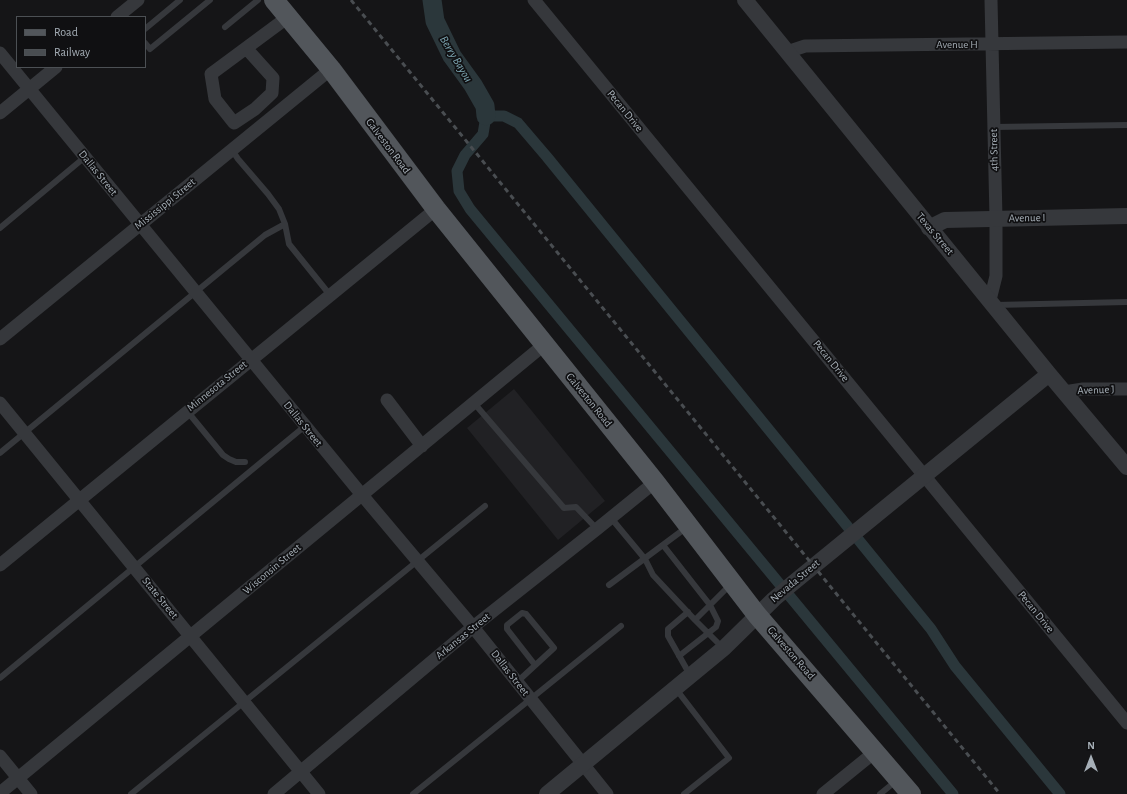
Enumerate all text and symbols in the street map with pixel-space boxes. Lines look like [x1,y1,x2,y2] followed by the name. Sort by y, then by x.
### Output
[16,16,146,68] legend
[54,26,78,38] text: Road
[437,33,475,85] water label: Berry Bayou
[936,38,978,52] street label: Avenue H
[54,46,90,58] text: Railway
[604,87,646,135] street label: Pecan Drive
[363,116,413,176] street label: Galveston Road
[987,129,1001,171] street label: 4th Street
[76,148,120,198] street label: Dallas Street
[132,175,198,233] street label: Mississippi Street
[914,210,956,258] street label: Texas Street
[1008,211,1046,225] street label: Avenue I
[810,337,852,385] street label: Pecan Drive
[184,358,250,414] street label: Minnesota Street
[563,370,615,430] street label: Galveston Road
[1077,383,1115,397] street label: Avenue J
[281,399,325,449] street label: Dallas Street
[240,541,304,597] street label: Wisconsin Street
[768,557,822,605] street label: Nevada Street
[139,574,181,622] street label: State Street
[1015,588,1057,636] street label: Pecan Drive
[433,610,493,662] street label: Arkansas Street
[764,624,818,682] street label: Galveston Road
[488,647,532,699] street label: Dallas Street
[1071,738,1111,778] north arrow
[1087,740,1095,751] text: N

